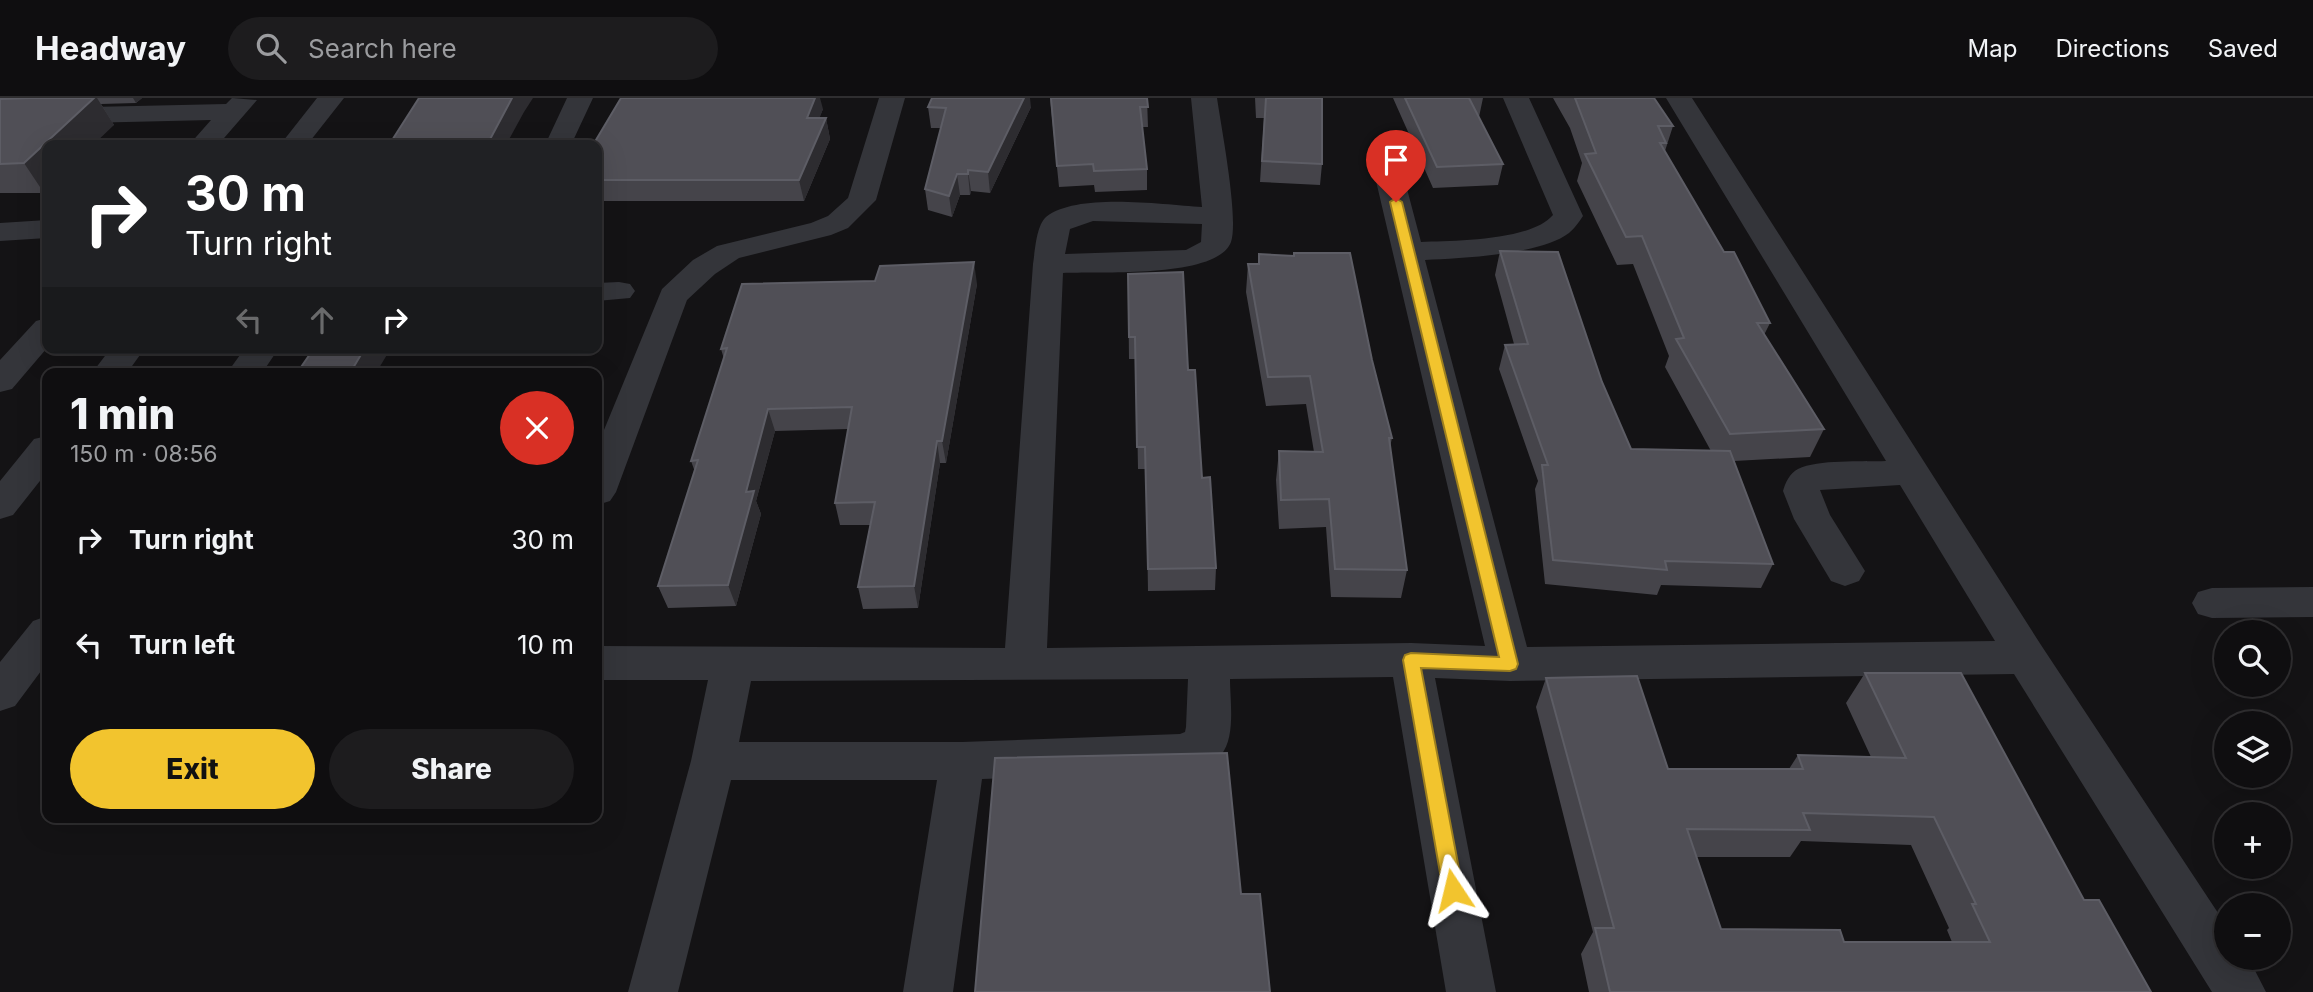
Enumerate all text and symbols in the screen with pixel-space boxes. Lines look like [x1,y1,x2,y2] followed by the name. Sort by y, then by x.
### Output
[228,17,718,80] search box
[35,28,186,68] text: Headway
[252,29,290,67] icon: search
[308,33,457,64] text: Search here
[1968,34,2017,63] text: Map
[2055,34,2170,63] text: Directions
[2208,34,2278,63] text: Saved
[1366,130,1426,202] pin
[1377,141,1415,179] icon: arrive
[185,164,306,223] text: 30 m
[70,168,161,259] icon: right
[185,224,332,263] text: Turn right
[230,301,268,339] icon: left
[303,301,341,339] icon: ahead
[376,301,414,339] icon: right
[70,388,175,439] text: 1 min
[500,391,574,465] button: close
[70,440,218,468] text: 150 m · 08:56
[70,521,108,559] icon: right
[129,524,254,555] text: Turn right
[511,524,574,555] text: 30 m
[2214,620,2291,970] map controls
[2214,620,2291,697] button: search
[70,626,108,664] icon: left
[129,629,235,660] text: Turn left
[517,629,574,660] text: 10 m
[2214,711,2291,788] button: layers
[70,729,315,809] button: Exit
[329,729,574,809] button: Share
[2214,802,2291,879] button: +
[1416,853,1490,927] position arrow
[2214,893,2291,970] button: −

